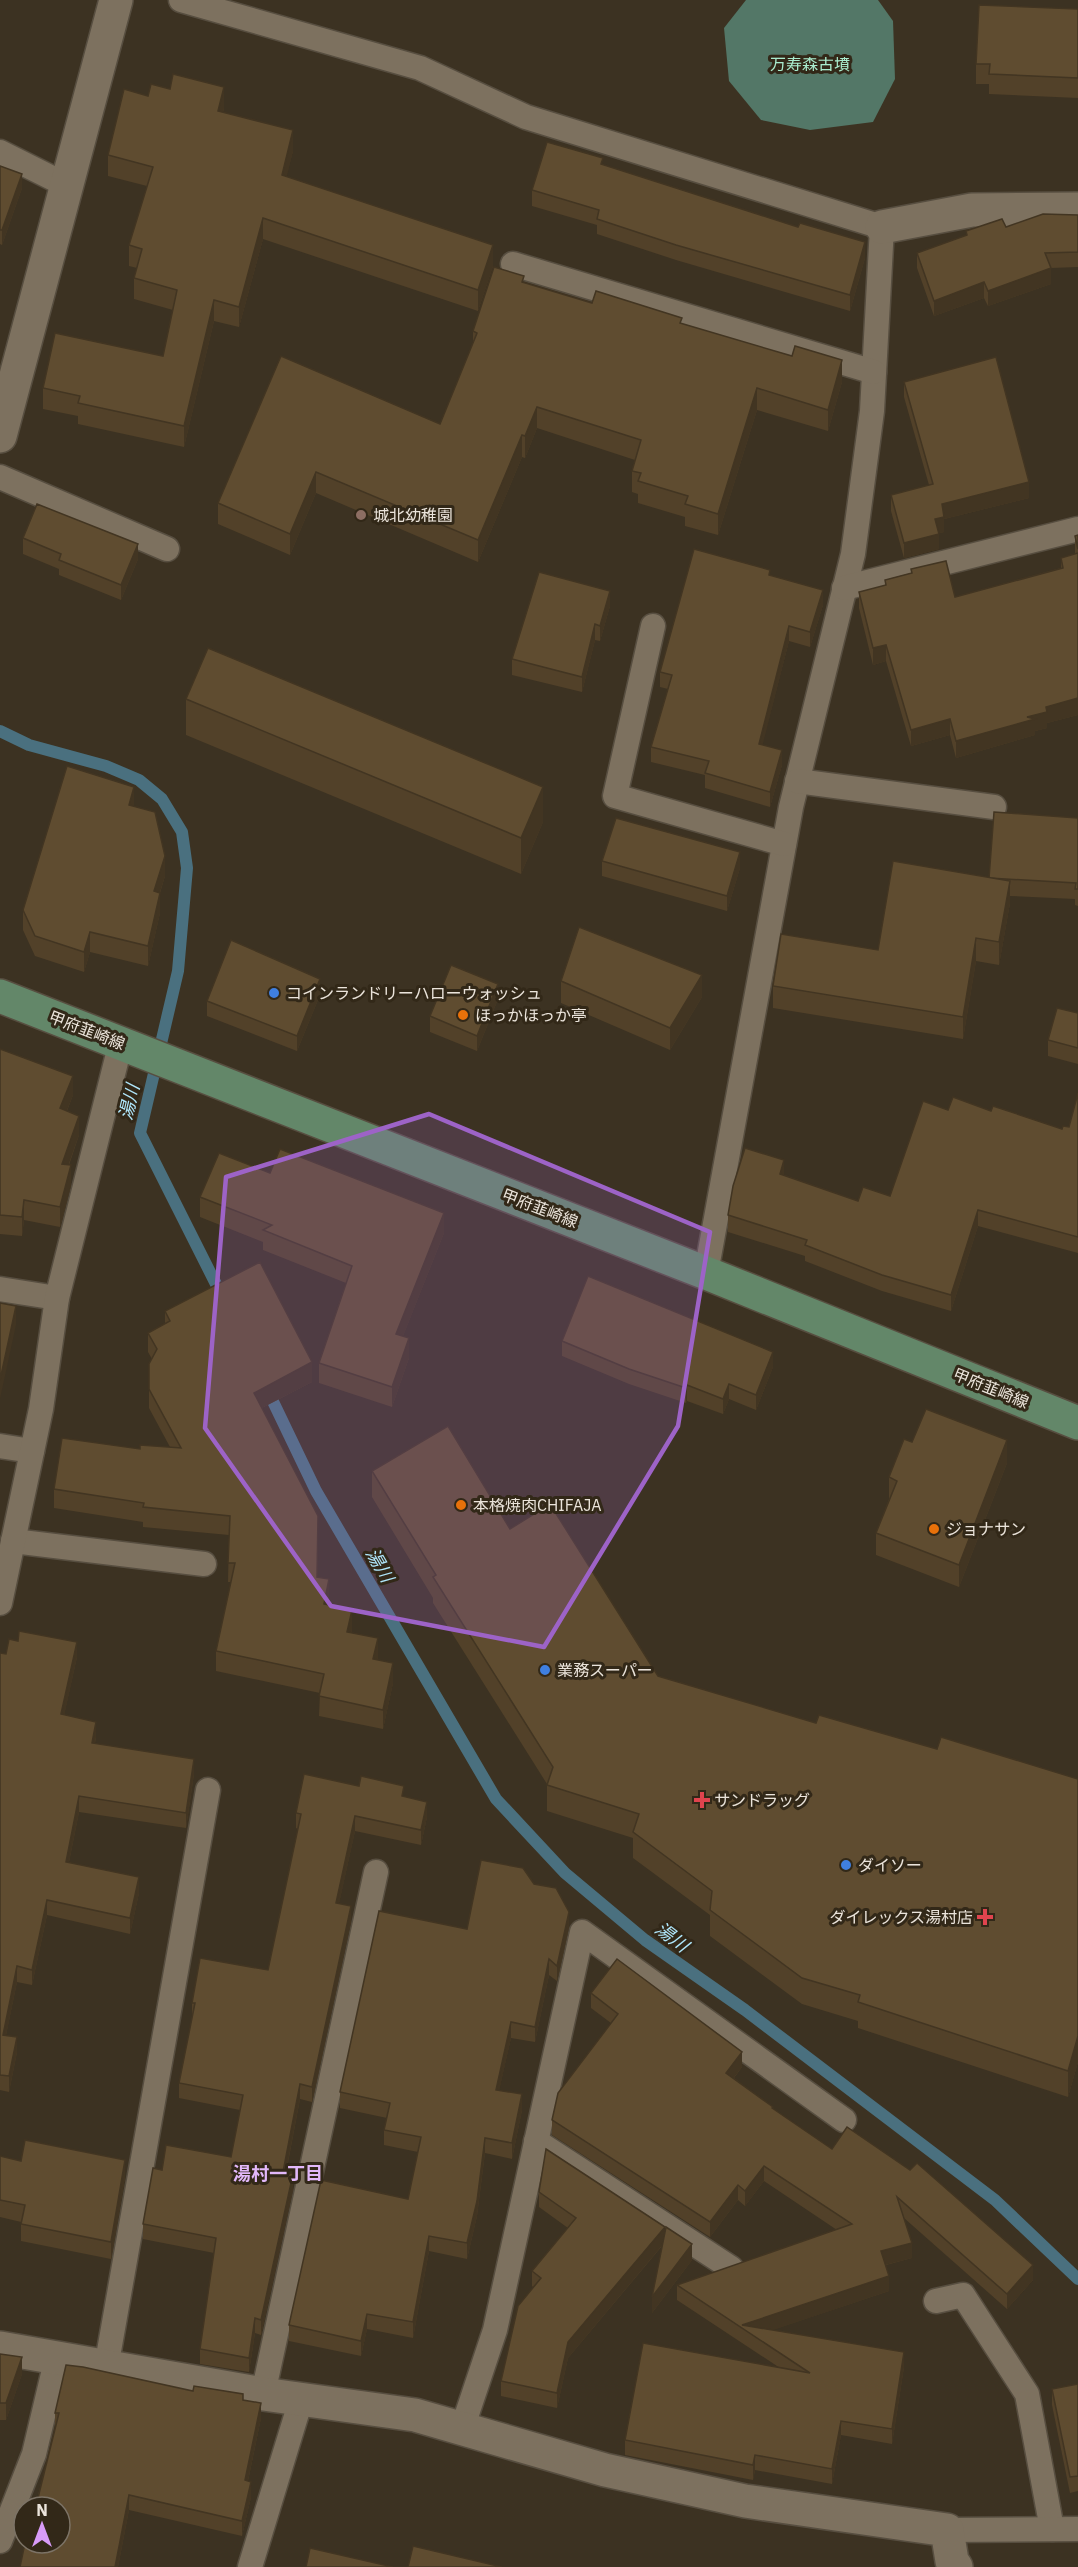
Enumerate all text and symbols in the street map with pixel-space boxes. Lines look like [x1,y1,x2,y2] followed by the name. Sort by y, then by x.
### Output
[770,54,850,74] park label: 万寿森古墳
[373,505,453,525] place label: 城北幼稚園
[354,508,368,522] marker: 城北幼稚園
[286,983,542,1003] place label: コインランドリーハローウォッシュ
[267,986,281,1000] marker: コインランドリーハローウォッシュ
[475,1005,587,1025] place label: ほっかほっか亭
[46,1006,128,1054] street label: 甲府韮崎線
[456,1008,470,1022] marker: ほっかほっか亭
[114,1080,145,1122] water label: 湯川
[499,1184,581,1232] street label: 甲府韮崎線
[950,1364,1032,1412] street label: 甲府韮崎線
[473,1495,602,1515] place label: 本格焼肉CHIFAJA
[454,1498,468,1512] marker: 本格焼肉CHIFAJA
[946,1519,1026,1539] place label: ジョナサン
[927,1522,941,1536] marker: ジョナサン
[361,1544,400,1588] water label: 湯川
[557,1660,653,1680] place label: 業務スーパー
[538,1663,552,1677] marker: 業務スーパー
[714,1790,810,1810] place label: サンドラッグ
[695,1793,709,1807] marker: サンドラッグ
[858,1855,922,1875] place label: ダイソー
[839,1858,853,1872] marker: ダイソー
[829,1907,973,1927] place label: ダイレックス湯村店
[978,1910,992,1924] marker: ダイレックス湯村店
[651,1917,695,1958] water label: 湯川
[233,2162,323,2185] district label: 湯村一丁目
[12,2495,72,2555] north arrow
[36,2500,48,2520] text: N

